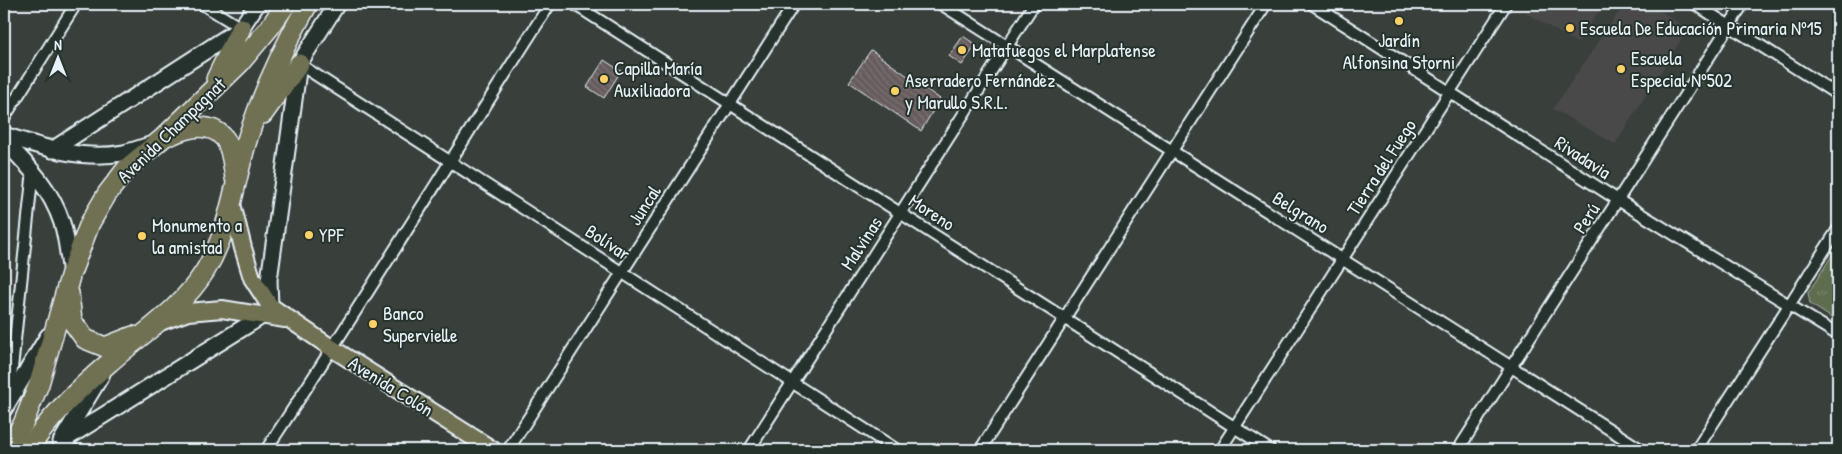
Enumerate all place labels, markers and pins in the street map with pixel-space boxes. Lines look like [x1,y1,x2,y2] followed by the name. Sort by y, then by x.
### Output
[1393,15,1405,27] marker: Jardín Alfonsina Storni
[1580,15,1822,41] place label: Escuela De Educación Primaria Nº15
[1564,22,1576,34] marker: Escuela De Educación Primaria Nº15
[1343,27,1455,75] place label: Jardín Alfonsina Storni
[972,37,1156,63] place label: Matafuegos el Marplatense
[956,44,968,56] marker: Matafuegos el Marplatense
[1631,45,1732,93] place label: Escuela Especial Nº502
[614,55,703,103] place label: Capilla María Auxiliadora
[1615,63,1627,75] marker: Escuela Especial Nº502
[905,67,1055,115] place label: Aserradero Fernández y Marullo S.R.L.
[598,73,610,85] marker: Capilla María Auxiliadora
[889,85,901,97] marker: Aserradero Fernández y Marullo S.R.L.
[152,212,243,260] place label: Monumento a la amistad
[319,222,345,248] place label: YPF
[303,229,315,241] marker: YPF
[136,230,148,242] marker: Monumento a la amistad
[383,300,458,348] place label: Banco Supervielle
[367,318,379,330] marker: Banco Supervielle

